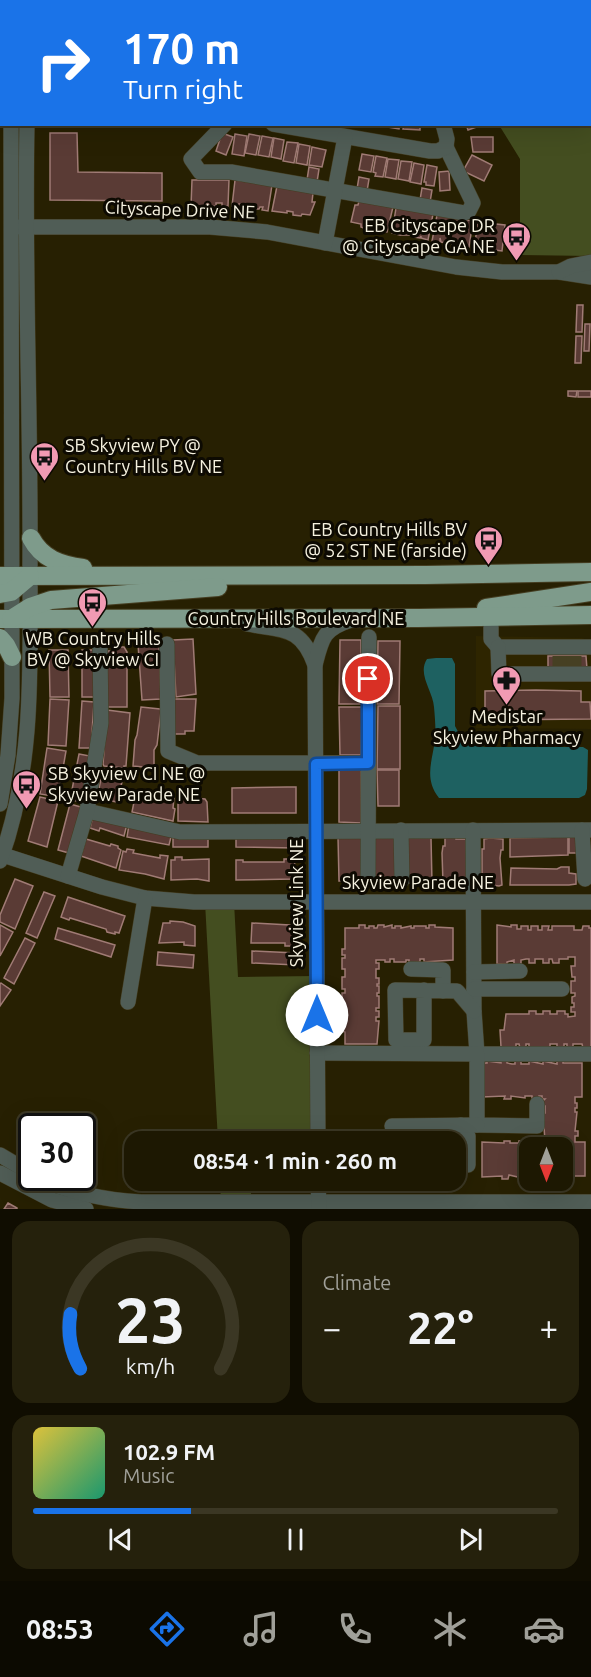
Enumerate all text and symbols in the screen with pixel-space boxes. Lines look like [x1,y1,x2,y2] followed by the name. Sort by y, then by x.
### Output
[24,24,102,102] icon: right
[123,25,240,72] text: 170 m
[123,74,243,104] text: Turn right
[104,196,256,222] street label: Cityscape Drive NE
[342,215,495,256] place label: EB Cityscape DR @ Cityscape GA NE
[500,220,532,262] bus stop icon: EB Cityscape DR @ Cityscape GA NE
[65,435,222,476] place label: SB Skyview PY @ Country Hills BV NE
[28,440,60,482] bus stop icon: SB Skyview PY @ Country Hills BV NE
[304,519,468,561] place label: EB Country Hills BV @ 52 ST NE (farside)
[472,524,504,566] bus stop icon: EB Country Hills BV @ 52 ST NE (farside)
[77,586,109,628] bus stop icon: WB Country Hills BV @ Skyview CI
[188,608,404,628] street label: Country Hills Boulevard NE
[25,628,161,669] place label: WB Country Hills BV @ Skyview CI
[342,653,393,704] pin
[351,662,384,695] icon: arrive
[491,664,523,706] pharmacy icon: Medistar Skyview Pharmacy
[433,706,581,747] place label: Medistar Skyview Pharmacy
[48,763,206,804] place label: SB Skyview CI NE @ Skyview Parade NE
[11,768,43,810] bus stop icon: SB Skyview CI NE @ Skyview Parade NE
[286,839,306,967] street label: Skyview Link NE
[342,872,494,892] street label: Skyview Parade NE
[285,983,349,1047] position arrow
[18,1113,96,1191] speed limit sign: 30
[519,1137,573,1191] north arrow
[519,1137,573,1191] map controls
[193,1148,397,1173] text: 08:54 · 1 min · 260 m
[323,1271,391,1294] text: Climate
[116,1285,186,1355] text: 23
[407,1302,474,1353] text: 22°
[323,1309,341,1346] text: −
[539,1309,558,1346] text: +
[126,1354,175,1378] text: km/h
[123,1439,215,1464] text: 102.9 FM
[123,1464,175,1487] text: Music
[104,1523,137,1556] icon: previous
[279,1523,312,1556] icon: pause
[454,1523,487,1556] icon: next
[146,1608,188,1650] icon: directions
[240,1608,282,1650] icon: music
[334,1608,376,1650] icon: phone
[429,1608,471,1650] icon: climate
[523,1608,565,1650] icon: car
[26,1614,94,1644] text: 08:53

